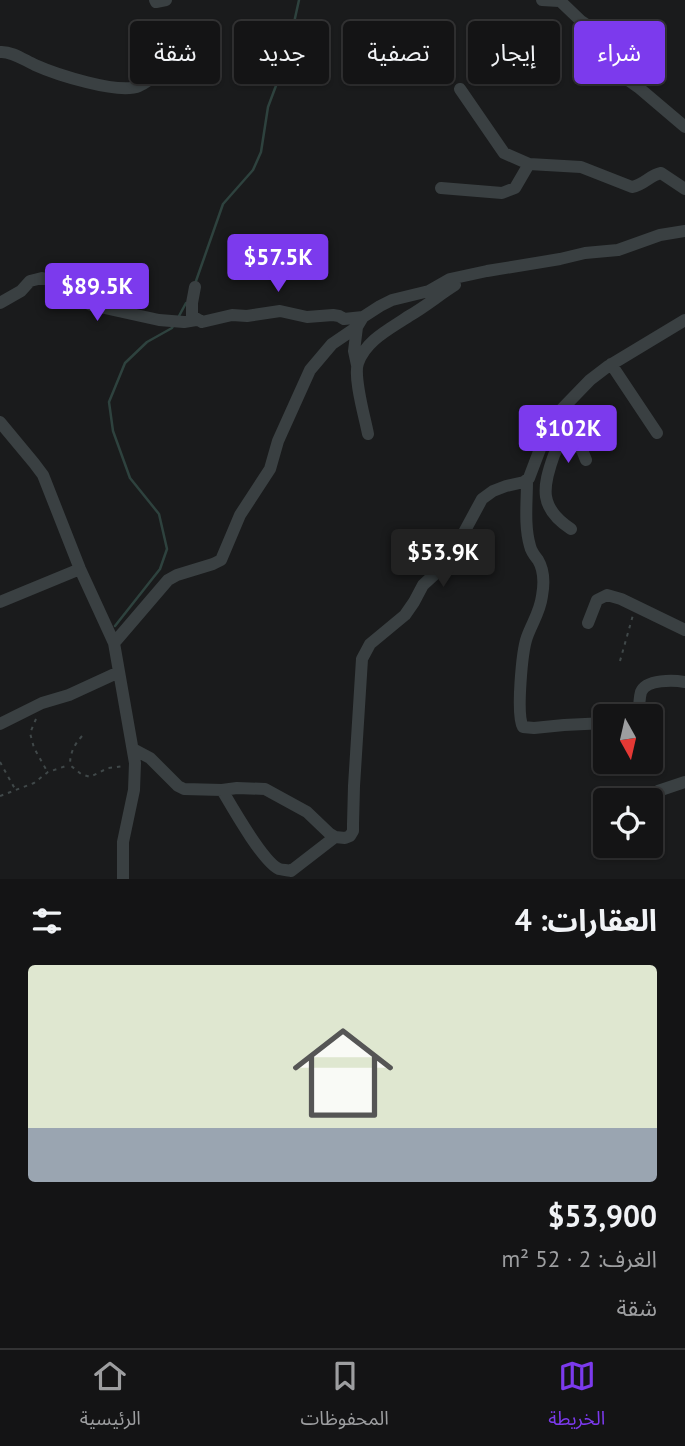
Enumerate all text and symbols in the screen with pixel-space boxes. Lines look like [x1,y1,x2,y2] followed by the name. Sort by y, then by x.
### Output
[130,21,220,84] chip: شقة
[234,21,329,84] chip: جديد
[343,21,454,84] chip: تصفية
[468,21,560,84] chip: إيجار
[574,21,665,84] chip: شراء
[221,234,335,294] pin: $57.5K
[243,242,313,271] text: $57.5K
[40,264,154,323] pin: $89.5K
[61,271,133,300] text: $89.5K
[519,406,617,465] pin: $102K
[535,413,601,442] text: $102K
[386,530,500,589] pin: $53.9K
[407,537,479,566] text: $53.9K
[593,704,663,774] north arrow
[593,704,663,858] map controls
[593,788,663,858] button: locate
[515,900,657,939] text: العقارات: 4
[28,902,66,940] icon: filters
[280,1010,406,1136] icon: home
[547,1196,657,1235] text: $53,900
[501,1244,657,1273] text: الغرف: 2 · 52 m²
[616,1293,657,1322] text: شقة
[80,1357,141,1439] tab: الرئيسية
[300,1357,389,1439] tab: المحفوظات
[548,1357,605,1439] tab: الخريطة

